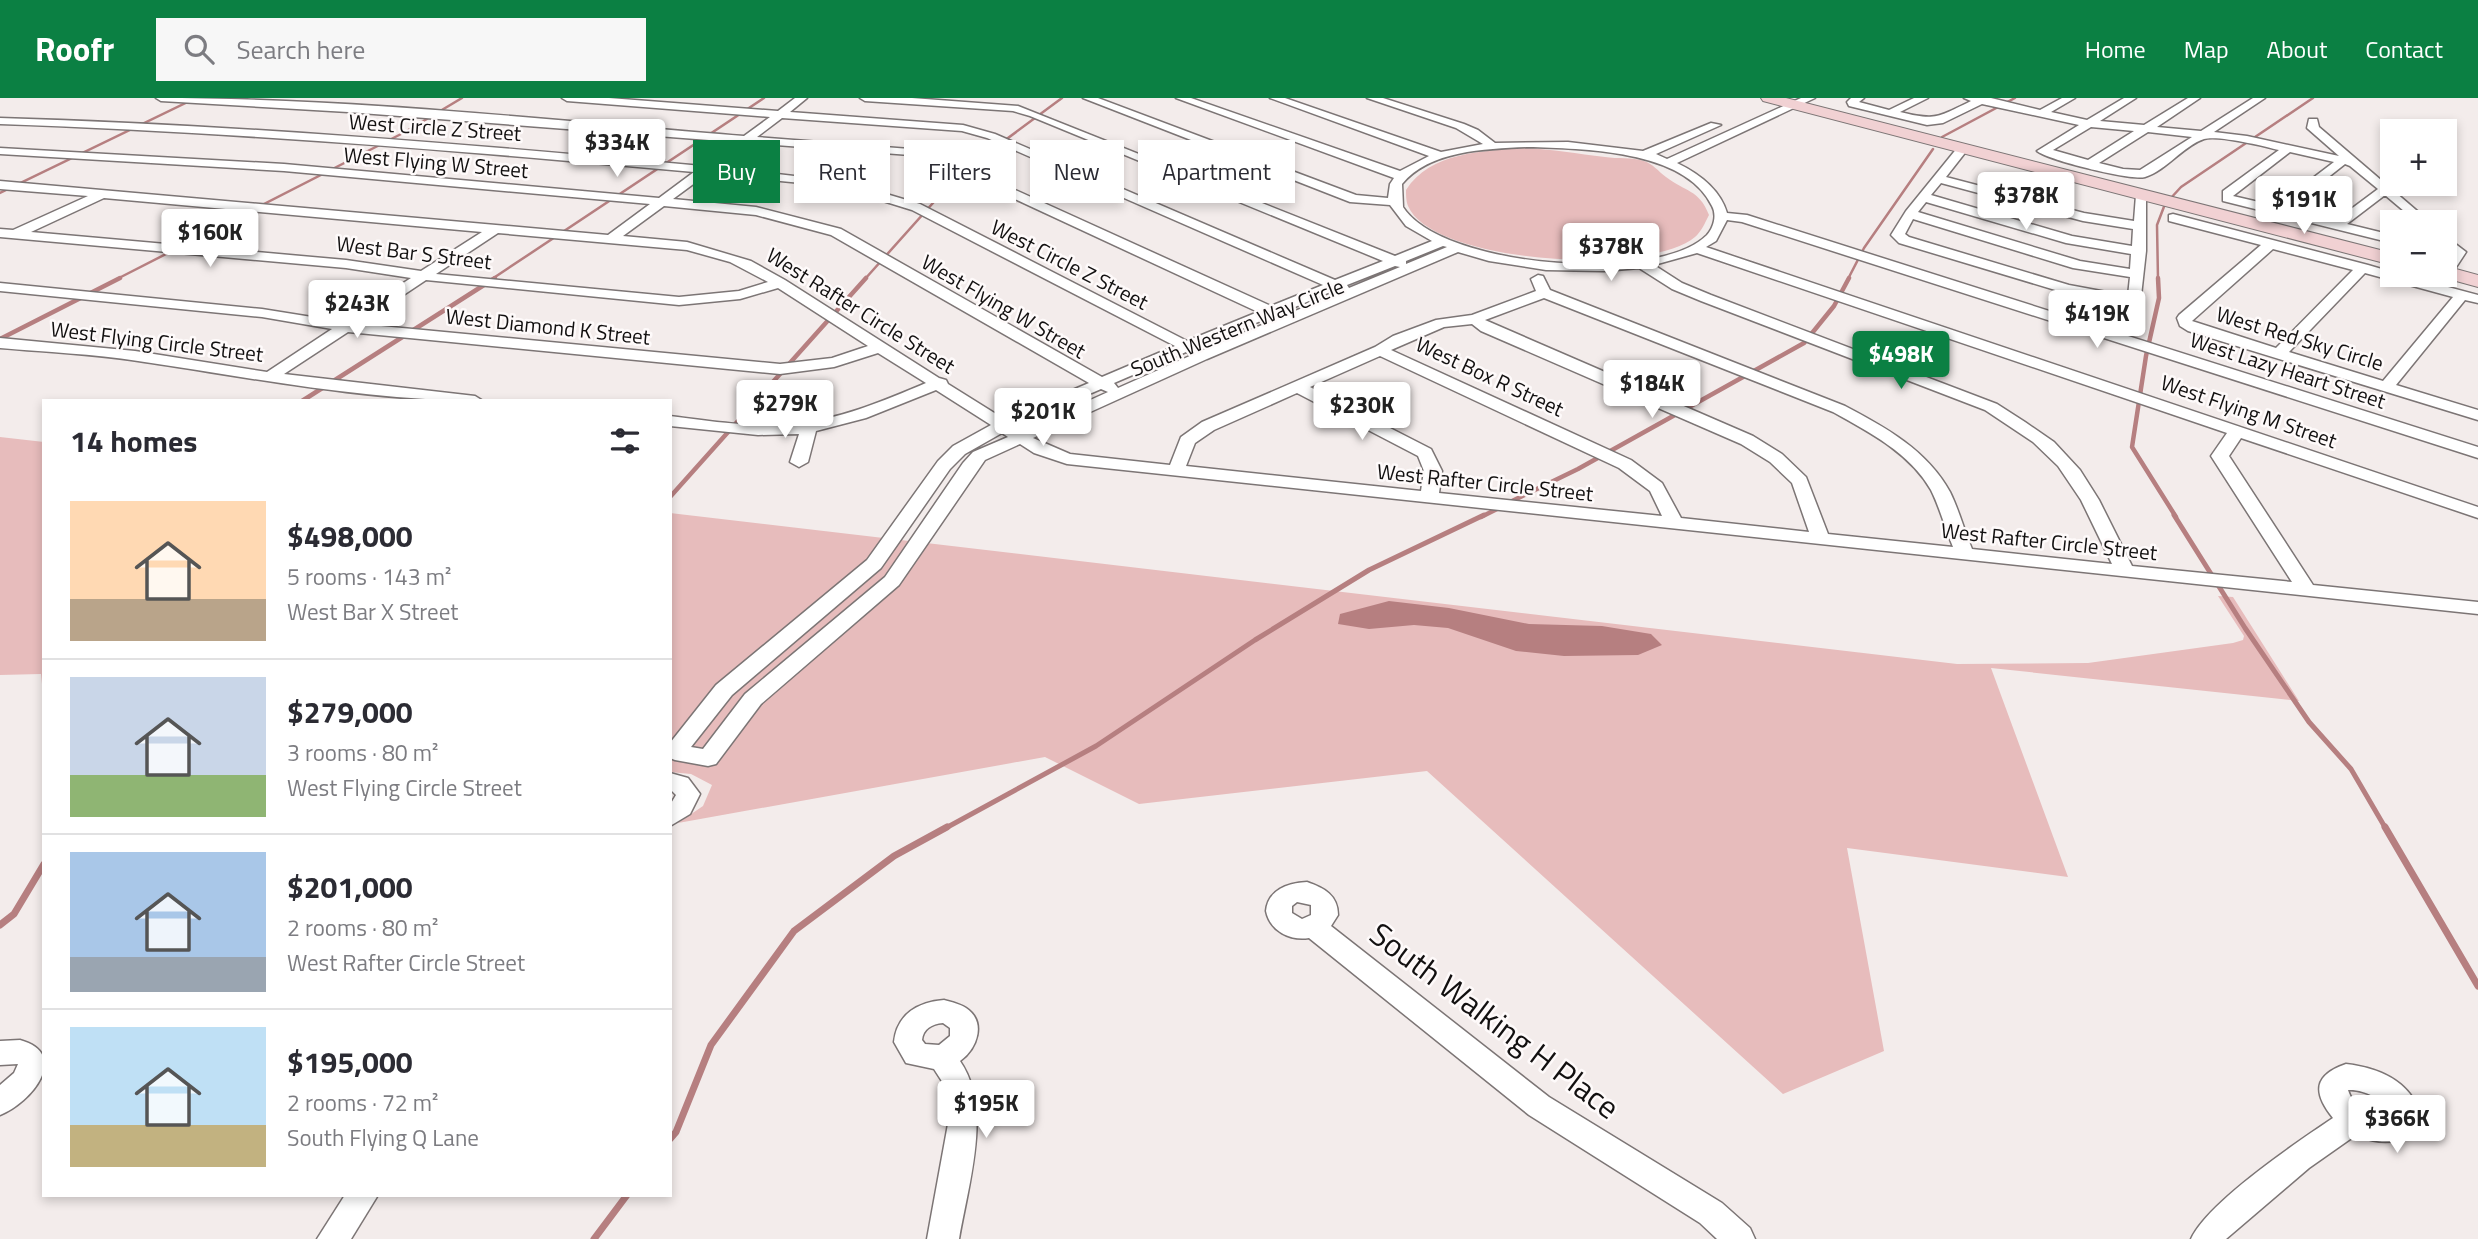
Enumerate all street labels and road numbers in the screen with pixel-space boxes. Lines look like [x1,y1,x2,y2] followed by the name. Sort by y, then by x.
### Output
[348,105,523,149] street label: West Circle Z Street
[342,138,530,186] street label: West Flying W Street
[986,211,1155,318] street label: West Circle Z Street
[335,227,494,277] street label: West Bar S Street
[760,239,962,381] street label: West Rafter Circle Street
[916,246,1093,366] street label: West Flying W Street
[1125,270,1349,384] street label: South Western Way Circle
[2212,297,2388,379] street label: West Red Sky Circle
[444,299,653,353] street label: West Diamond K Street
[49,312,266,370] street label: West Flying Circle Street
[2186,323,2391,417] street label: West Lazy Heart Street
[1411,328,1570,425] street label: West Box R Street
[2157,366,2342,456] street label: West Flying M Street
[1375,455,1595,509] street label: West Rafter Circle Street
[1939,514,2159,568] street label: West Rafter Circle Street
[1360,910,1630,1130] street label: South Walking H Place

